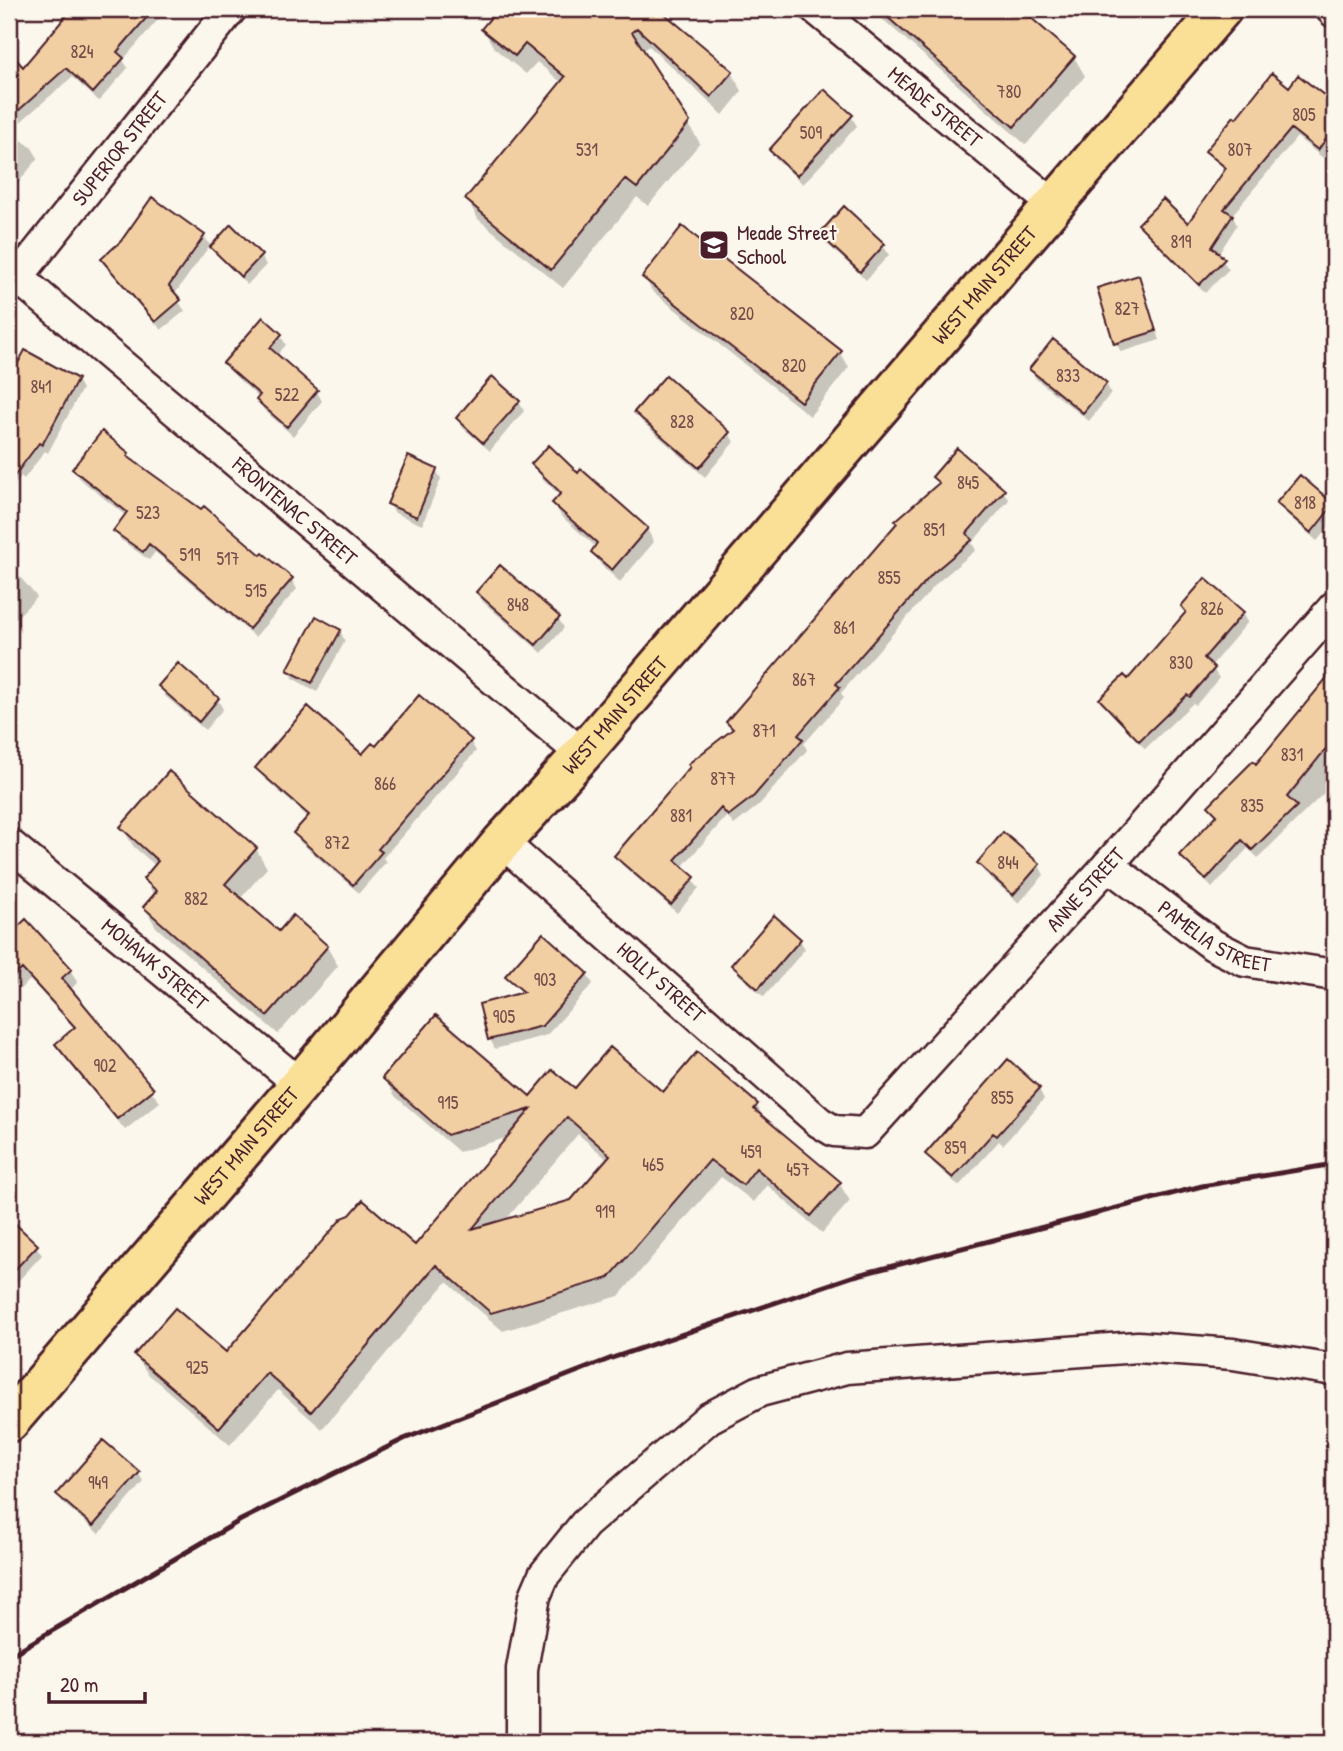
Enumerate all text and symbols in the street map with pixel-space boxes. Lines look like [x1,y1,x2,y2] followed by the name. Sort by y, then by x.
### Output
[71,39,94,64] house number: 824
[882,59,989,155] street label: MEADE STREET
[997,79,1021,104] house number: 780
[65,84,175,212] street label: SUPERIOR STREET
[1292,102,1316,127] house number: 805
[800,120,823,145] house number: 509
[576,137,598,162] house number: 531
[1228,137,1252,162] house number: 807
[737,218,837,271] place label: Meade Street School
[925,219,1044,350] street label: WEST MAIN STREET
[697,228,731,262] school or university icon: Meade Street School
[1171,229,1192,254] house number: 819
[1114,296,1140,321] house number: 827
[730,301,754,326] house number: 820
[782,353,806,378] house number: 820
[1056,363,1080,388] house number: 833
[30,374,52,399] house number: 841
[275,382,300,407] house number: 522
[670,409,694,434] house number: 828
[226,449,364,573] street label: FRONTENAC STREET
[957,470,979,495] house number: 845
[1294,490,1316,515] house number: 818
[136,500,160,525] house number: 523
[923,517,945,542] house number: 851
[180,542,201,567] house number: 519
[216,546,240,571] house number: 517
[877,565,901,590] house number: 855
[245,578,267,603] house number: 515
[507,592,529,617] house number: 848
[1200,596,1224,621] house number: 826
[833,615,855,640] house number: 861
[555,649,675,780] street label: WEST MAIN STREET
[1169,650,1193,675] house number: 830
[792,667,816,692] house number: 867
[752,718,776,743] house number: 871
[1281,742,1303,767] house number: 831
[710,766,736,791] house number: 877
[374,771,396,796] house number: 866
[1240,793,1264,818] house number: 835
[670,803,692,828] house number: 881
[324,830,350,855] house number: 872
[1040,840,1132,938] street label: ANNE STREET
[997,850,1019,875] house number: 844
[184,886,209,911] house number: 882
[1152,893,1274,979] street label: PAMELIA STREET
[96,911,216,1017] street label: MOHAWK STREET
[611,935,712,1030] street label: HOLLY STREET
[534,967,556,992] house number: 903
[493,1004,516,1029] house number: 905
[93,1053,117,1078] house number: 902
[187,1080,306,1211] street label: WEST MAIN STREET
[990,1085,1014,1110] house number: 855
[438,1090,459,1115] house number: 915
[944,1135,966,1160] house number: 859
[741,1139,762,1164] house number: 459
[642,1152,664,1177] house number: 465
[786,1157,810,1182] house number: 457
[595,1199,615,1224] house number: 919
[186,1355,209,1380] house number: 925
[88,1470,108,1495] house number: 949
[49,1660,145,1704] scale bar
[60,1670,98,1699] text: 20 m

